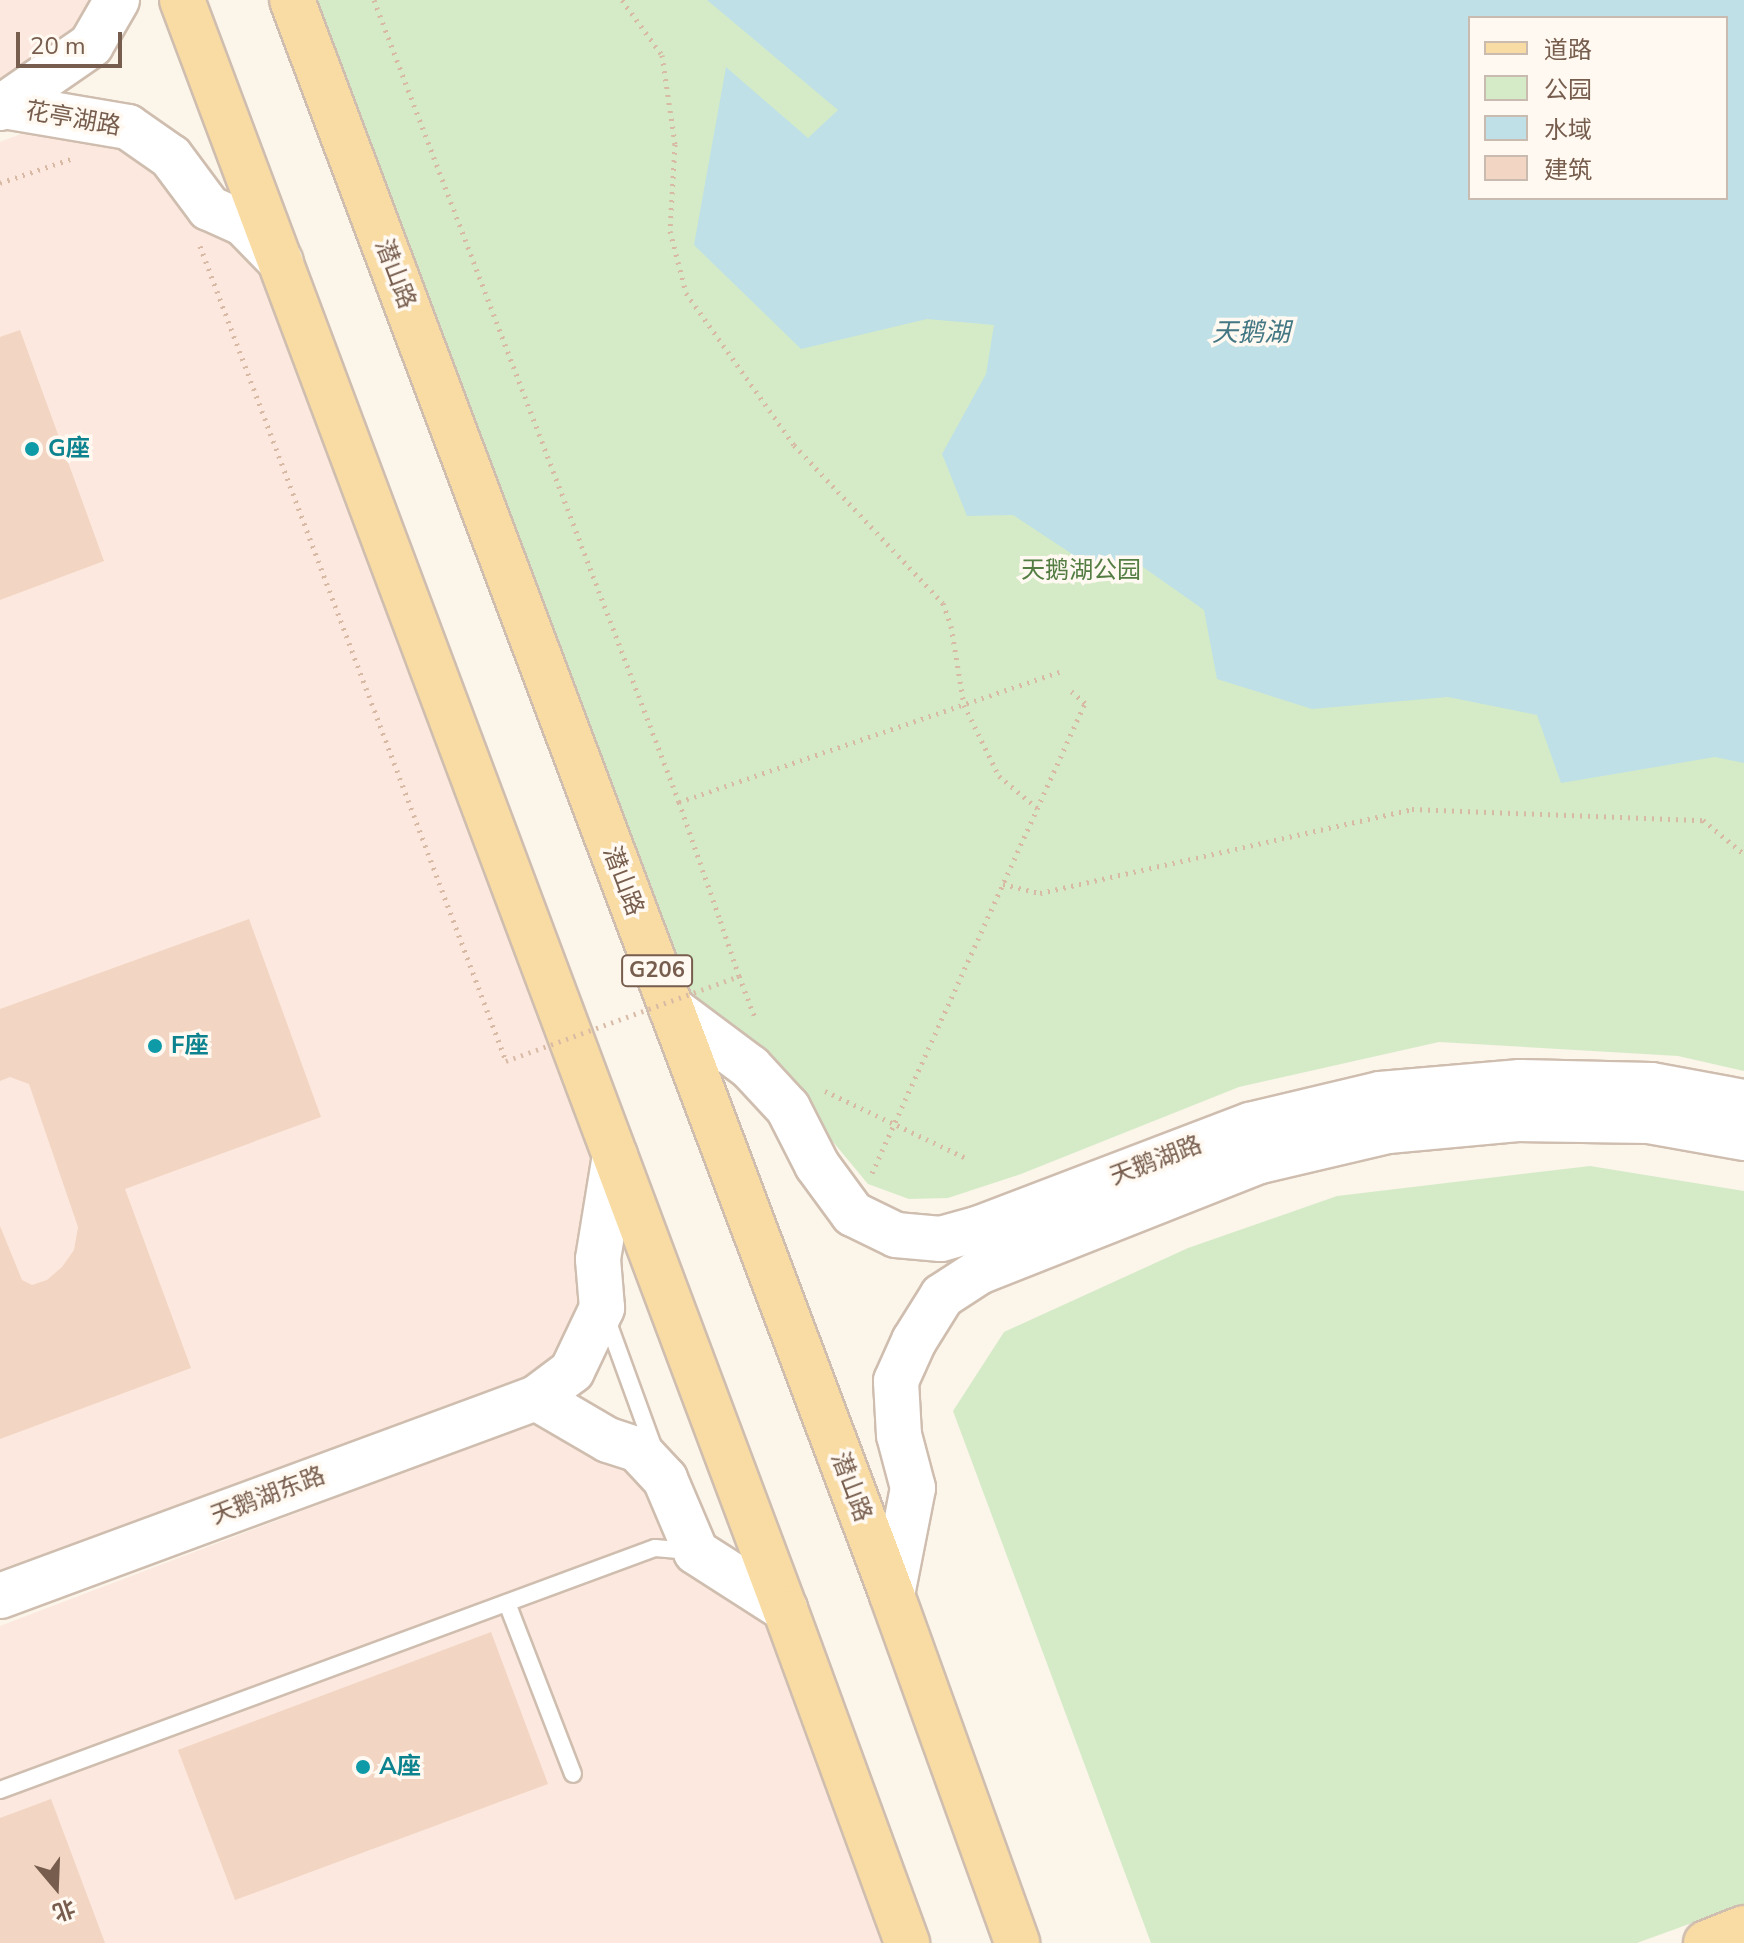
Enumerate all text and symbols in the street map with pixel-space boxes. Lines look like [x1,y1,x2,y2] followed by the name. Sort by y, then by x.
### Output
[20,16,126,66] scale bar
[1468,16,1728,200] legend
[30,30,86,62] text: 20 m
[1544,34,1592,66] text: 道路
[1544,74,1592,106] text: 公园
[23,96,123,142] street label: 花亭湖路
[1544,114,1592,146] text: 水域
[1544,154,1592,186] text: 建筑
[369,235,421,313] street label: 潜山路
[1212,317,1290,349] water label: 天鹅湖
[48,435,90,463] place label: G座
[23,440,41,458] marker: G座
[1021,557,1141,585] park label: 天鹅湖公园
[597,842,649,920] street label: 潜山路
[621,953,693,989] road number: G206
[171,1032,208,1060] place label: F座
[146,1037,164,1055] marker: F座
[1106,1130,1206,1192] street label: 天鹅湖路
[825,1448,877,1526] street label: 潜山路
[207,1461,329,1531] street label: 天鹅湖东路
[379,1753,421,1781] place label: A座
[354,1758,372,1776] marker: A座
[16,1847,96,1927] north arrow
[49,1892,79,1927] text: 北

